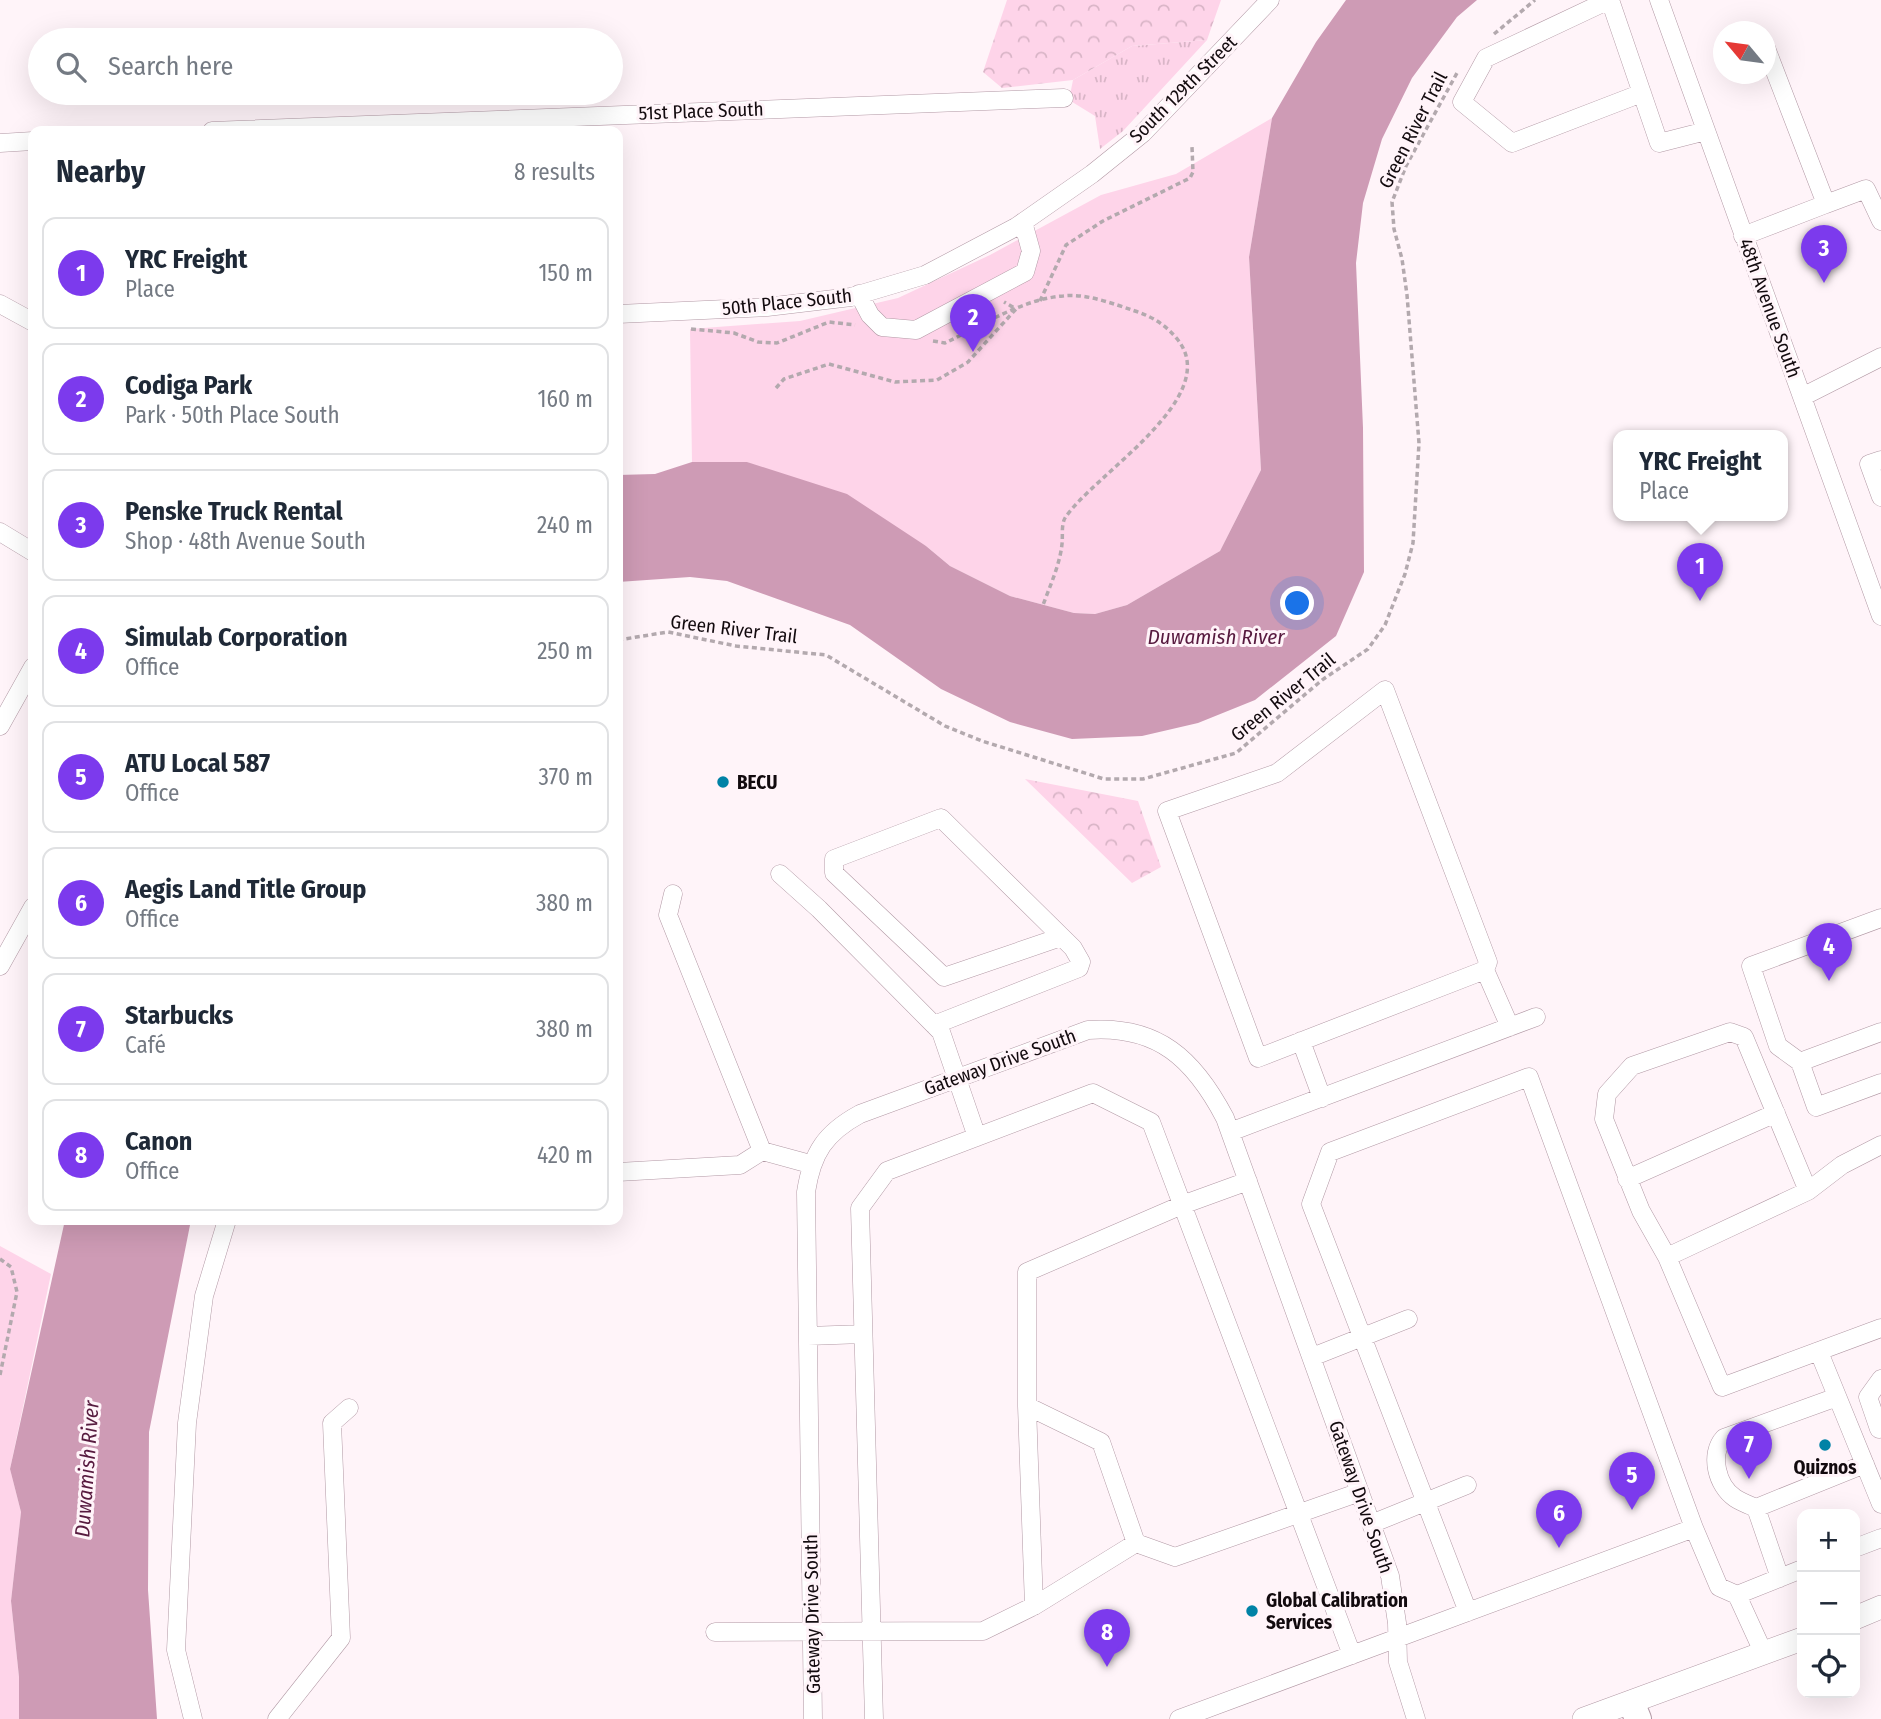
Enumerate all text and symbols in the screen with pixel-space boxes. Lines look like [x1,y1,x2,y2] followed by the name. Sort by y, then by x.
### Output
[1713,21,1776,84] north arrow
[28,28,623,105] search box
[1125,30,1242,147] street label: South 129th Street
[52,48,90,86] icon: search
[108,51,233,82] text: Search here
[1374,68,1452,192] street label: Green River Trail
[638,97,764,125] street label: 51st Place South
[56,154,145,190] text: Nearby
[514,158,595,186] text: 8 results
[1801,225,1847,283] pin: 3
[1734,235,1806,381] street label: 48th Avenue South
[125,244,247,275] text: YRC Freight
[76,259,86,287] text: 1
[538,259,593,287] text: 150 m
[125,275,175,303] text: Place
[721,284,853,320] street label: 50th Place South
[950,294,996,352] pin: 2
[125,370,252,401] text: Codiga Park
[76,385,86,413] text: 2
[538,385,593,413] text: 160 m
[125,401,340,429] text: Park · 50th Place South
[1613,430,1788,521] popup
[1639,446,1762,477] text: YRC Freight
[1639,477,1689,505] text: Place
[125,496,343,527] text: Penske Truck Rental
[76,511,86,539] text: 3
[537,511,593,539] text: 240 m
[125,527,366,555] text: Shop · 48th Avenue South
[1677,543,1723,601] pin: 1
[1280,586,1314,620] your location
[669,610,799,648] street label: Green River Trail
[125,622,348,653] text: Simulab Corporation
[1148,624,1285,650] water label: Duwamish River
[75,637,87,665] text: 4
[537,637,593,665] text: 250 m
[1226,648,1340,746] street label: Green River Trail
[125,653,179,681] text: Office
[125,748,270,779] text: ATU Local 587
[75,763,87,791] text: 5
[539,763,593,791] text: 370 m
[737,771,777,794] place label: BECU
[715,774,731,790] marker: BECU
[125,779,179,807] text: Office
[125,874,366,905] text: Aegis Land Title Group
[75,889,87,917] text: 6
[536,889,593,917] text: 380 m
[125,905,179,933] text: Office
[1806,923,1852,981] pin: 4
[125,1000,233,1031] text: Starbucks
[76,1015,86,1043] text: 7
[536,1015,593,1043] text: 380 m
[921,1024,1079,1100] street label: Gateway Drive South
[125,1031,166,1059] text: Café
[125,1126,192,1157] text: Canon
[75,1141,87,1169] text: 8
[537,1141,593,1169] text: 420 m
[125,1157,179,1185] text: Office
[69,1399,105,1538] water label: Duwamish River
[1324,1418,1398,1576] street label: Gateway Drive South
[1726,1421,1772,1479] pin: 7
[1817,1437,1833,1453] marker: Quiznos
[1609,1452,1655,1510] pin: 5
[1793,1456,1857,1479] place label: Quiznos
[1536,1490,1582,1548] pin: 6
[1797,1509,1860,1698] map controls
[1797,1509,1860,1572] button: +
[799,1534,825,1694] street label: Gateway Drive South
[1797,1572,1860,1635] button: −
[1266,1589,1408,1634] place label: Global Calibration Services
[1244,1603,1260,1619] marker: Global Calibration Services
[1084,1609,1130,1667] pin: 8
[1797,1635,1860,1698] button: locate

